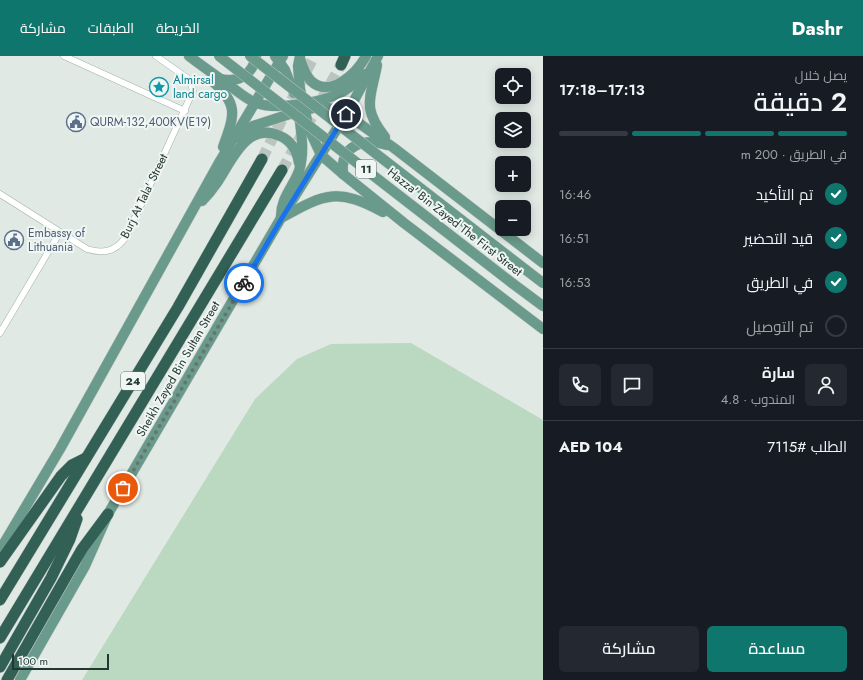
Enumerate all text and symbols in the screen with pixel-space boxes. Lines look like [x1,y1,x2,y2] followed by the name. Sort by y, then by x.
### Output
[792,15,843,42] text: Dashr
[20,18,66,38] text: مشاركة
[88,18,134,38] text: الطبقات
[156,18,200,38] text: الخريطة
[795,66,847,85] text: يصل خلال
[495,68,531,236] map controls
[495,68,531,104] button: locate
[173,71,228,103] place label: Almirsal land cargo
[148,76,170,98] place icon: Almirsal land cargo
[559,79,645,101] text: 17:13–17:18
[754,83,847,121] text: 2 دقيقة
[329,97,363,131] pin
[335,103,357,125] icon: home
[65,111,87,133] public building icon: QURM-132,400KV(E19)
[495,112,531,148] button: layers
[90,113,211,131] place label: QURM-132,400KV(E19)
[741,145,847,164] text: في الطريق · 200 m
[116,151,172,241] street label: Burj At Tala' Street
[495,156,531,192] button: +
[356,160,376,178] road number: 11
[384,164,526,280] street label: Hazza' Bin Zayed The First Street
[825,183,847,205] icon: check
[756,184,813,206] text: تم التأكيد
[559,185,591,204] text: 16:46
[495,200,531,236] button: −
[28,224,86,256] place label: Embassy of Lithuania
[825,227,847,249] icon: check
[744,228,813,250] text: قيد التحضير
[3,229,25,251] public building icon: Embassy of Lithuania
[559,229,589,248] text: 16:51
[224,263,264,303] courier
[825,271,847,293] icon: check
[233,272,255,294] icon: bike
[747,272,813,294] text: في الطريق
[559,273,591,292] text: 16:53
[132,298,224,440] street label: Sheikh Zayed Bin Sultan Street
[746,316,813,338] text: تم التوصيل
[762,362,795,384] text: سارة
[559,364,601,406] button: phone
[611,364,653,406] button: chat
[805,364,847,406] button: person
[121,372,145,390] road number: 24
[721,390,795,409] text: المندوب · 4.8
[559,436,623,458] text: AED 104
[767,436,847,458] text: الطلب #7115
[106,471,140,505] pin
[112,477,134,499] icon: bag
[559,626,699,672] button: مشاركة
[707,626,847,672] button: مساعدة
[12,652,109,671] scale bar
[18,653,48,669] text: 100 m

